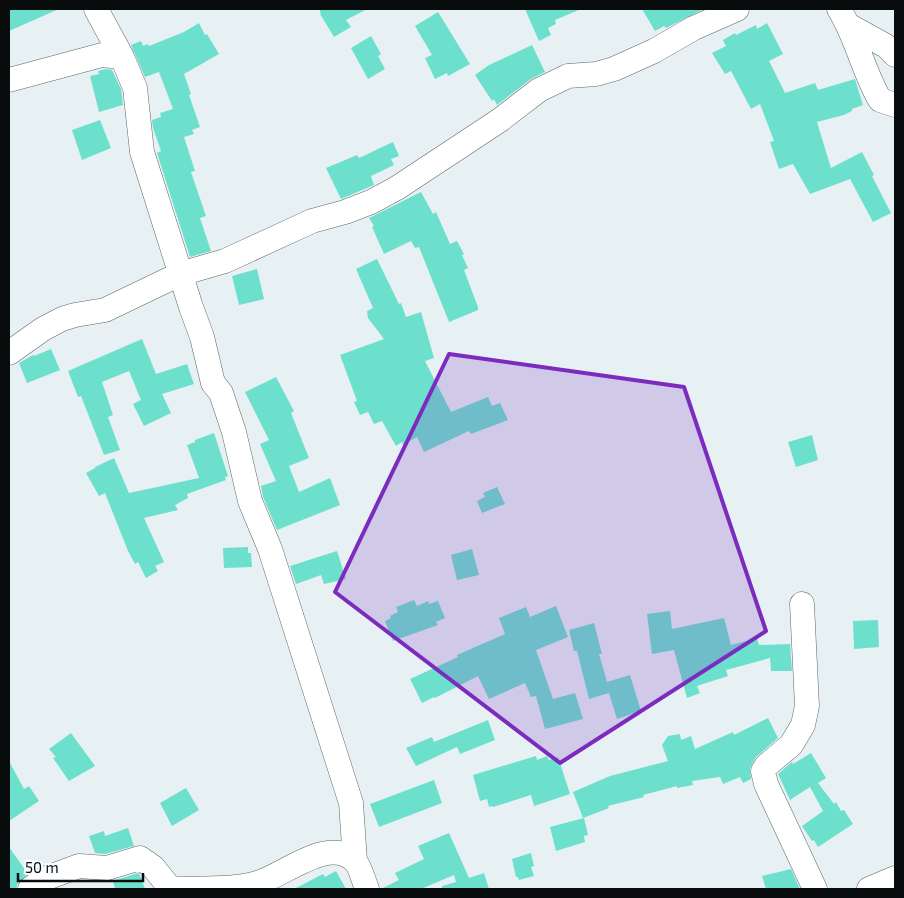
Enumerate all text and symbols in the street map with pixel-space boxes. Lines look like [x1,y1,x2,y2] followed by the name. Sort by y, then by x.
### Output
[18,850,142,882] scale bar
[25,858,59,876] text: 50 m

